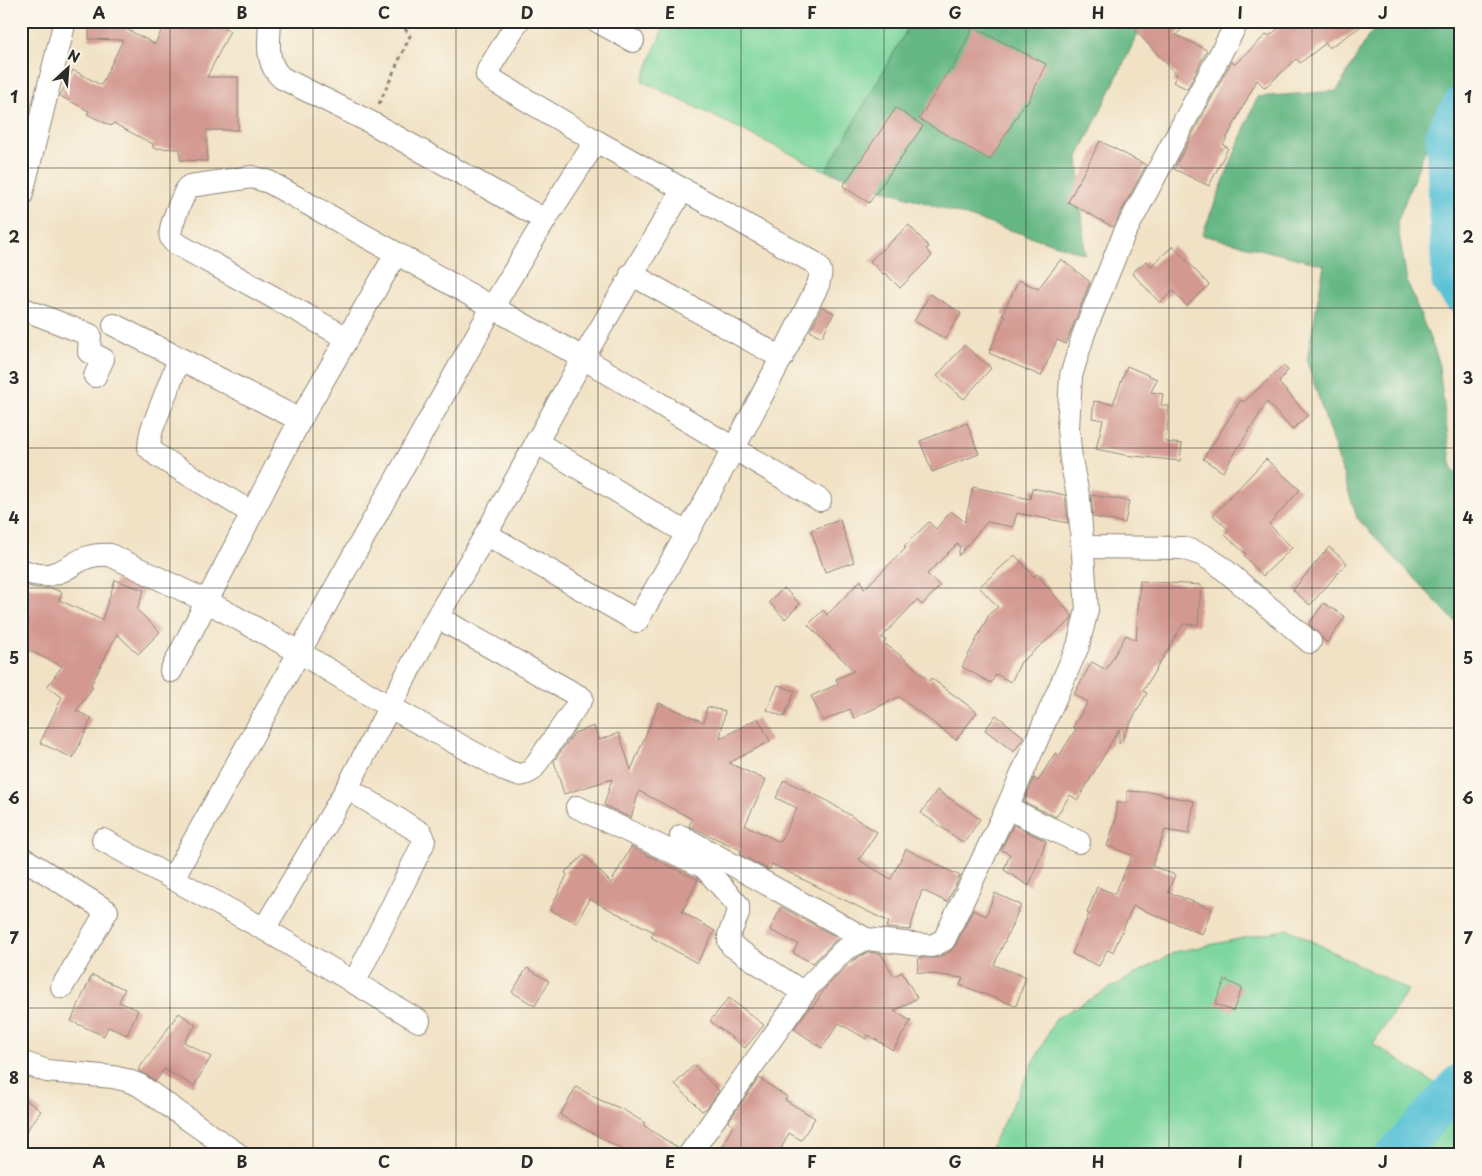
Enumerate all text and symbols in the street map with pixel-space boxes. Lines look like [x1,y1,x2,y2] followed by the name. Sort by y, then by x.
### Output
[93,0,106,24] text: A
[237,0,248,24] text: B
[378,0,390,24] text: C
[521,0,533,24] text: D
[665,0,675,24] text: E
[807,0,817,24] text: F
[948,0,962,24] text: G
[1092,0,1104,24] text: H
[1237,0,1243,24] text: I
[1378,0,1388,24] text: J
[42,42,92,92] north arrow
[64,44,84,68] text: N
[10,84,18,108] text: 1
[1464,84,1472,108] text: 1
[8,224,20,248] text: 2
[1462,224,1474,248] text: 2
[9,365,19,389] text: 3
[1463,365,1473,389] text: 3
[9,505,20,529] text: 4
[1463,505,1474,529] text: 4
[9,645,19,669] text: 5
[1463,645,1473,669] text: 5
[8,785,20,809] text: 6
[1462,785,1474,809] text: 6
[9,925,19,949] text: 7
[1463,925,1473,949] text: 7
[9,1065,19,1089] text: 8
[1463,1065,1473,1089] text: 8
[93,1149,106,1173] text: A
[237,1149,248,1173] text: B
[378,1149,390,1173] text: C
[521,1149,533,1173] text: D
[665,1149,675,1173] text: E
[807,1149,817,1173] text: F
[948,1149,962,1173] text: G
[1092,1149,1104,1173] text: H
[1237,1149,1243,1173] text: I
[1378,1149,1388,1173] text: J

